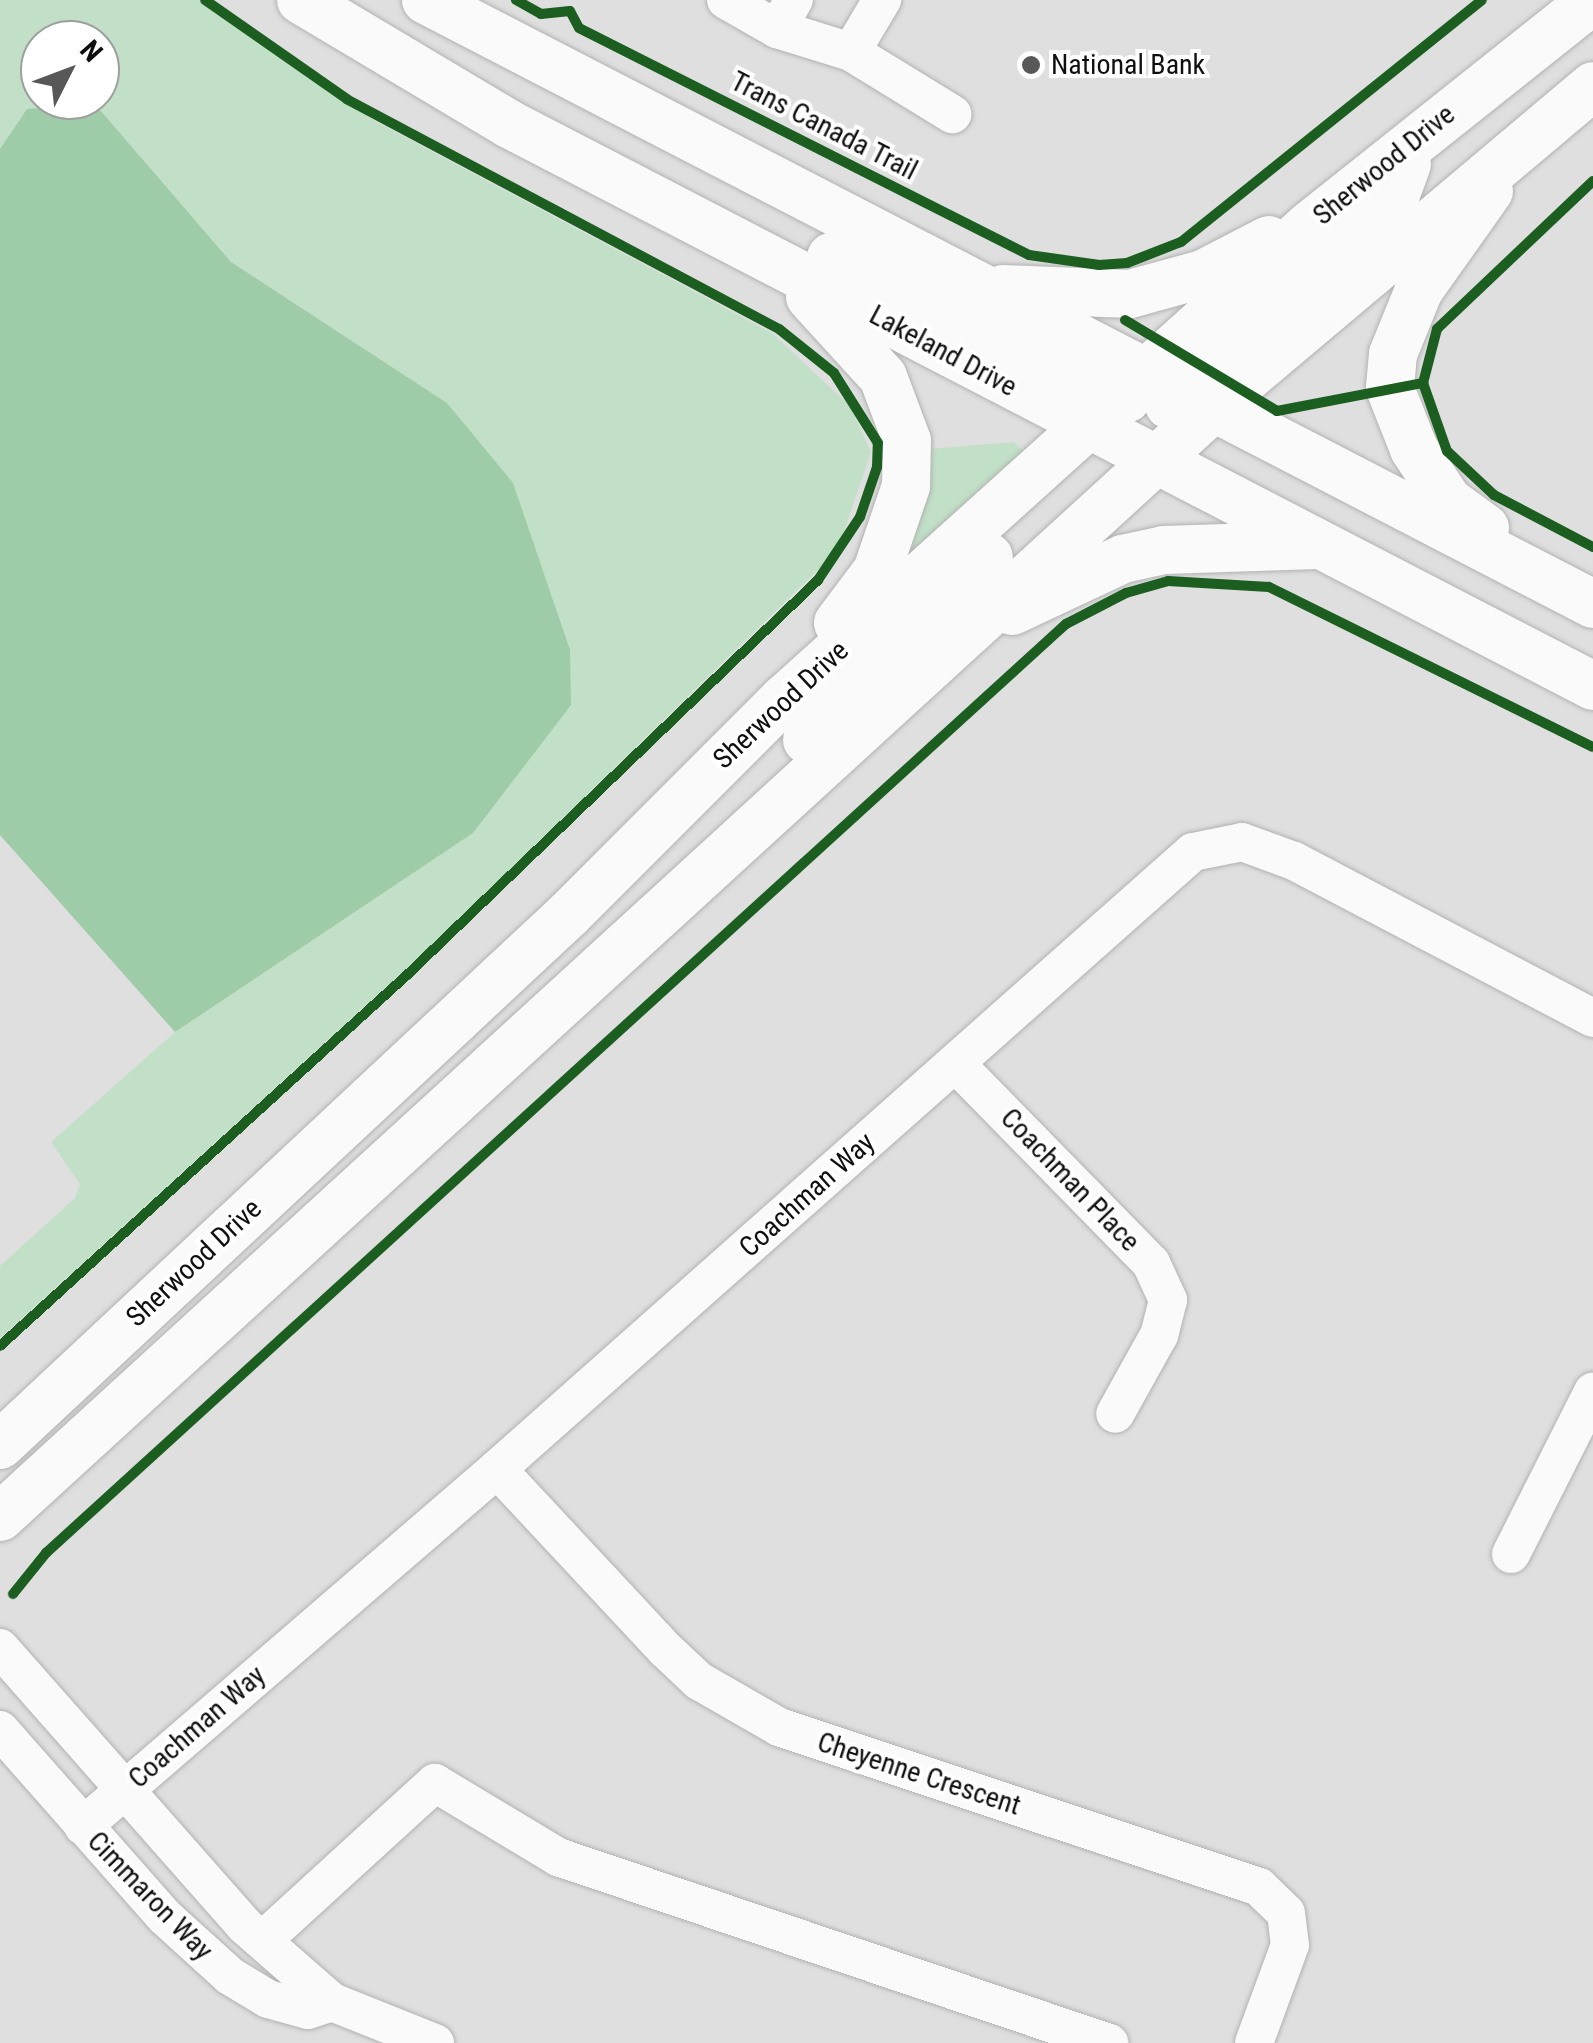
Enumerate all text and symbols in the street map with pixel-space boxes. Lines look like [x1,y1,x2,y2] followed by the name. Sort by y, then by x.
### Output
[20,20,120,120] north arrow
[73,34,109,68] text: N
[1051,48,1205,82] place label: National Bank
[1020,54,1042,76] marker: National Bank
[725,64,923,188] street label: Trans Canada Trail
[1306,98,1462,232] street label: Sherwood Drive
[864,298,1022,404] street label: Lakeland Drive
[706,634,856,776] street label: Sherwood Drive
[993,1102,1147,1258] street label: Coachman Place
[733,1126,881,1264] street label: Coachman Way
[119,1192,269,1334] street label: Sherwood Drive
[122,1659,272,1795] street label: Coachman Way
[813,1725,1025,1823] street label: Cheyenne Crescent
[80,1825,220,1967] street label: Cimmaron Way

